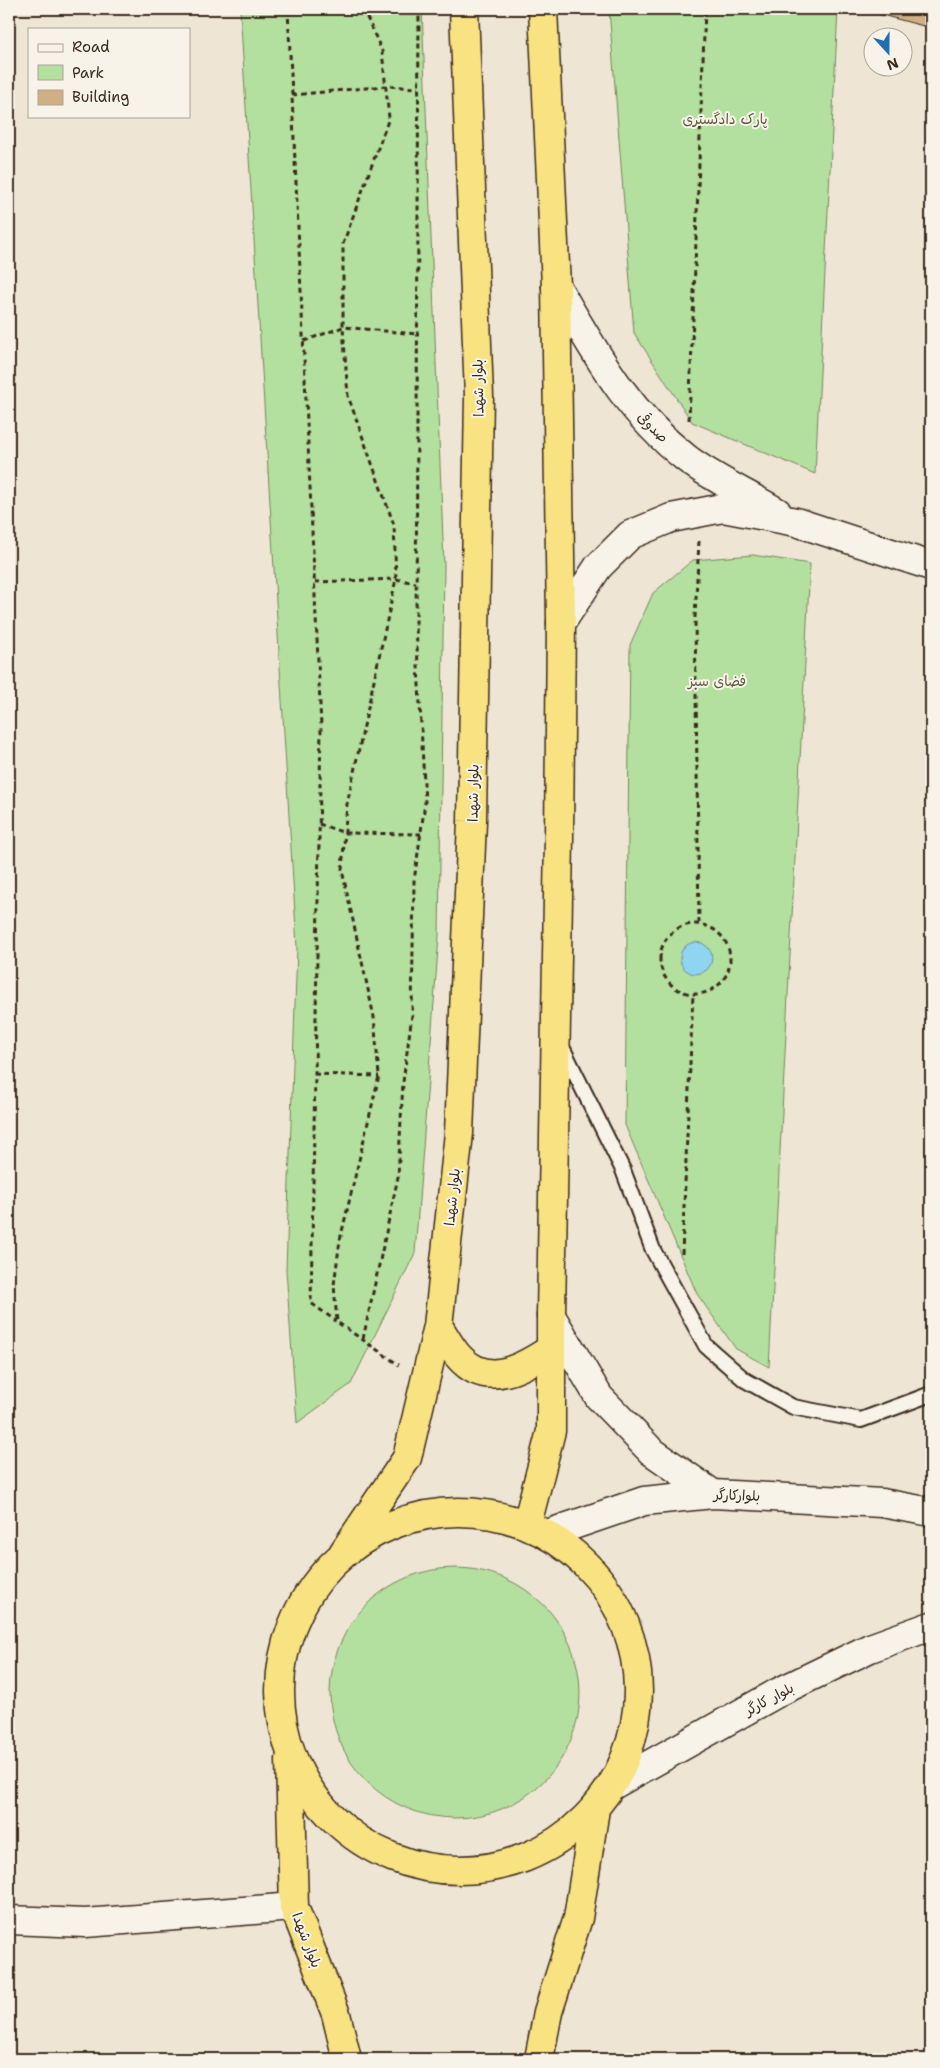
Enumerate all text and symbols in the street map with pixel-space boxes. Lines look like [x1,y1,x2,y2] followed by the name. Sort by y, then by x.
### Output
[28,28,190,118] legend
[862,28,912,78] north arrow
[72,37,110,57] text: Road
[884,54,901,75] text: N
[72,63,104,83] text: Park
[72,87,129,107] text: Building
[682,110,768,129] park label: پارک دادگستری
[468,359,488,417] street label: بلوار شهدا
[633,408,672,447] street label: صدوقی
[687,672,746,690] park label: فضای سبز
[463,764,483,822] street label: بلوار شهدا
[440,1167,464,1227] street label: بلوار شهدا
[712,1485,761,1505] street label: بلوارکارگر
[740,1678,797,1720] street label: بلوار کارگر
[288,1910,326,1970] street label: بلوار شهدا

